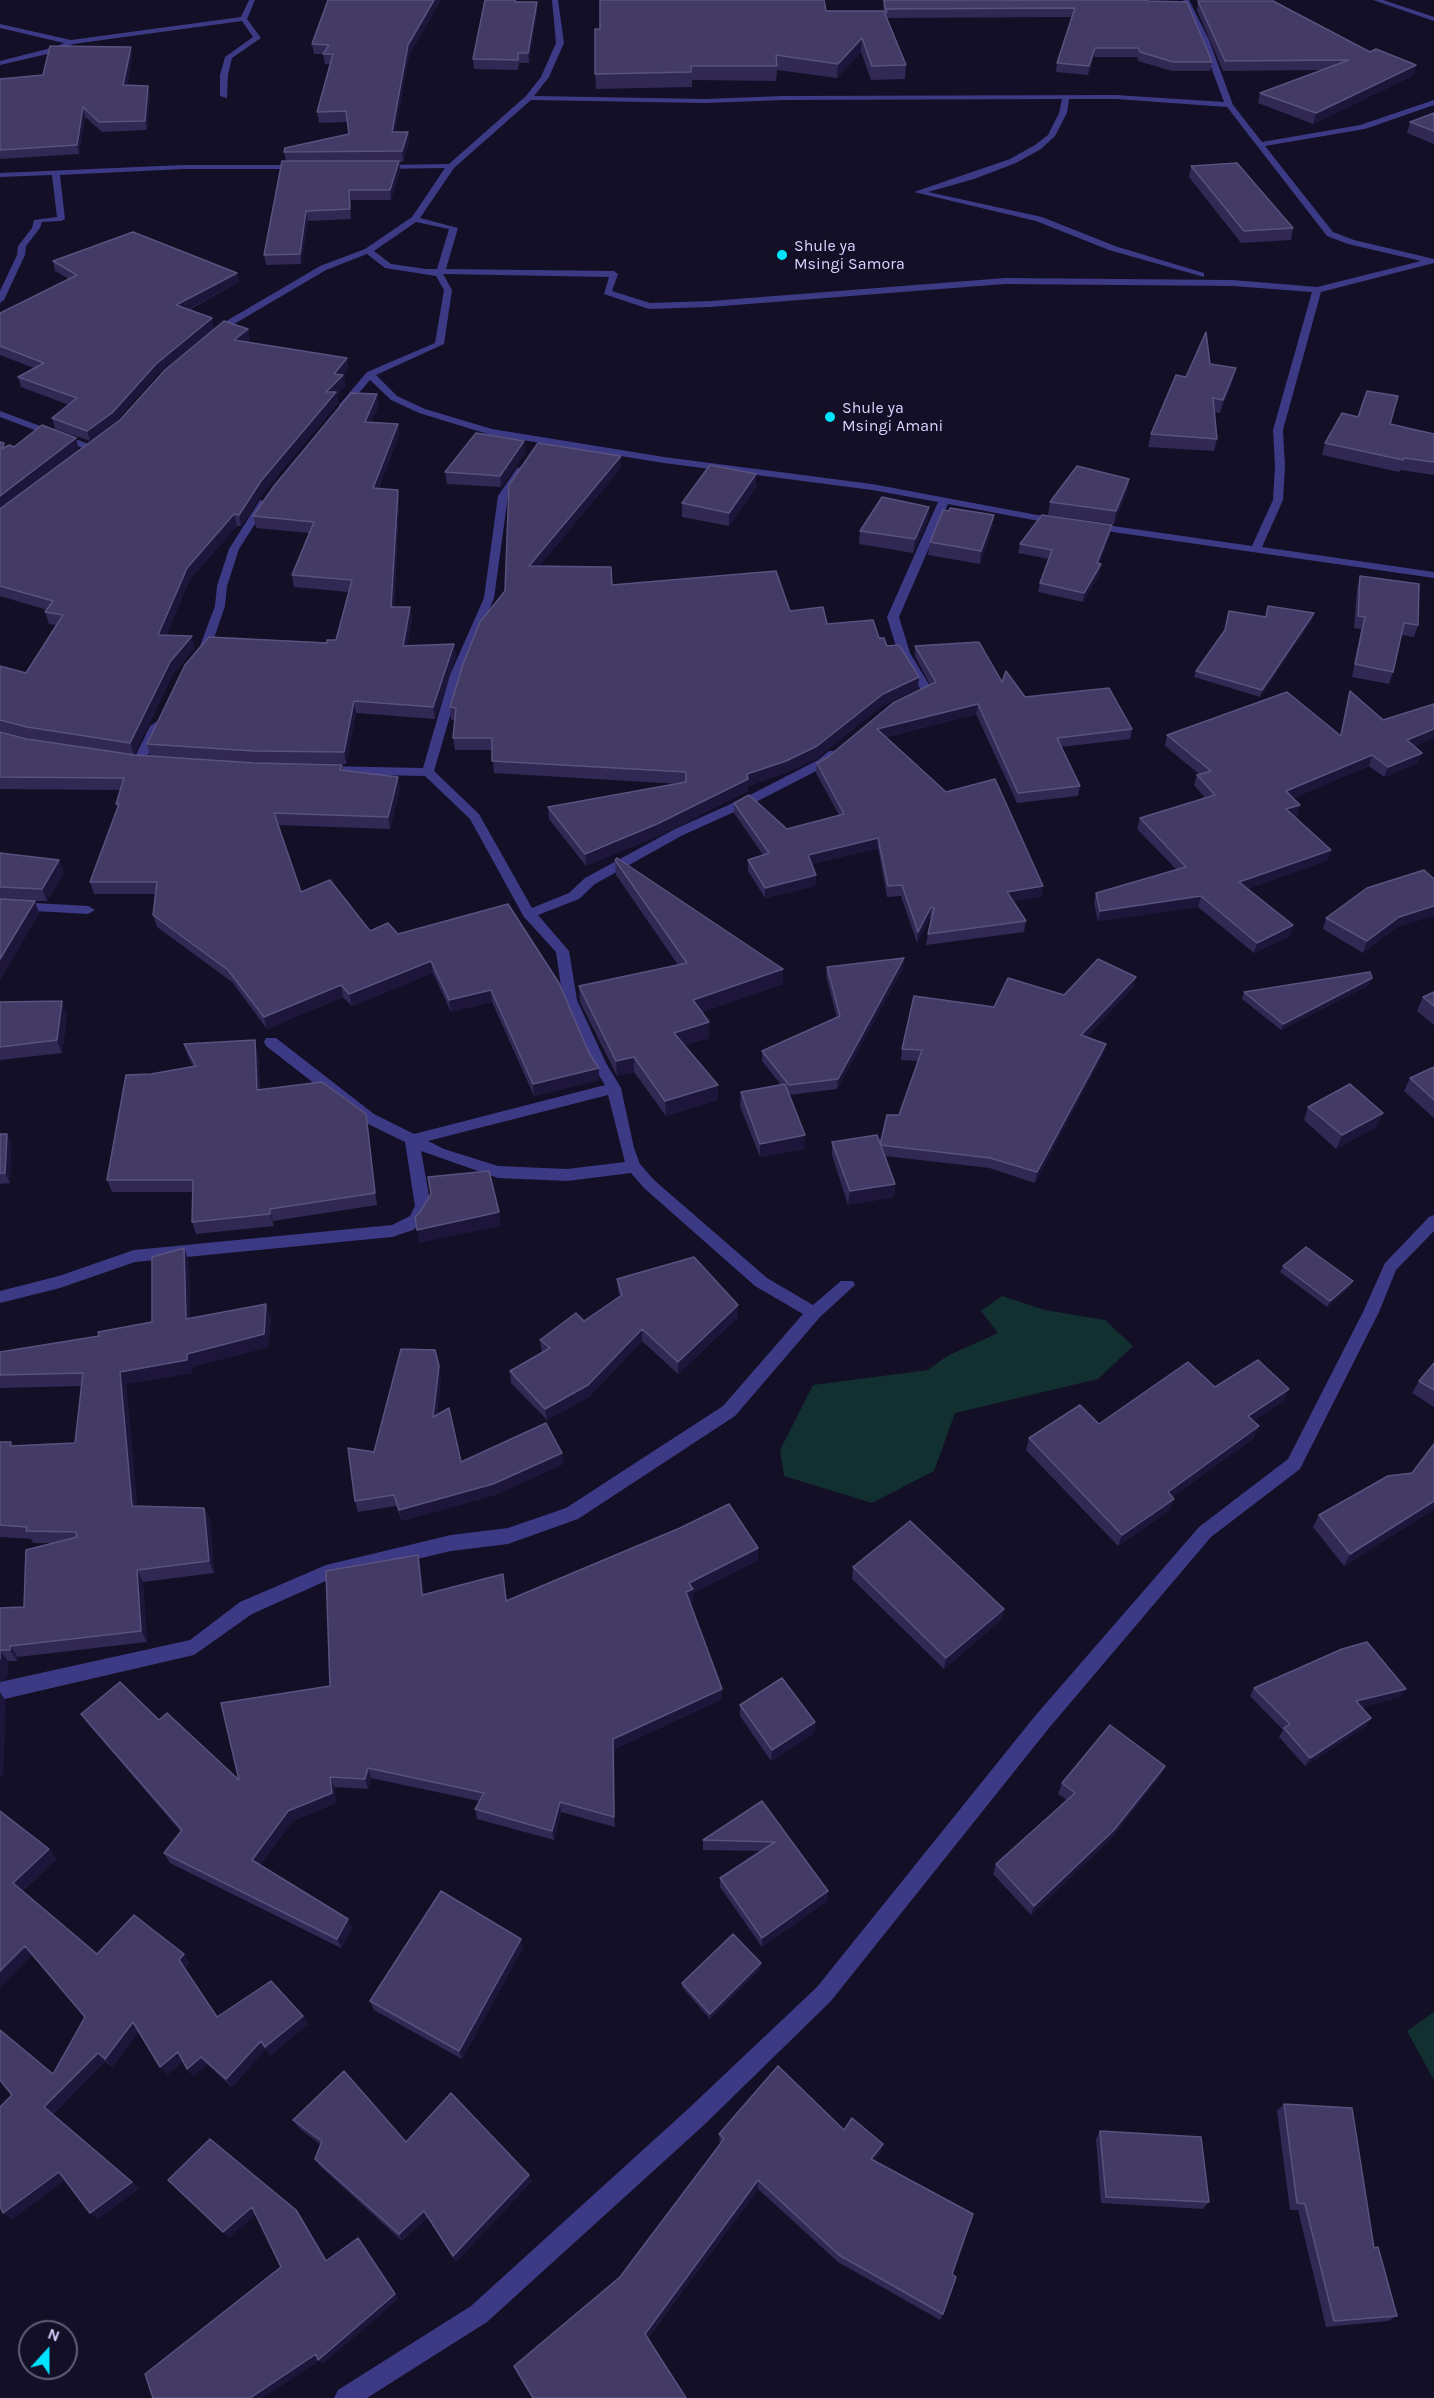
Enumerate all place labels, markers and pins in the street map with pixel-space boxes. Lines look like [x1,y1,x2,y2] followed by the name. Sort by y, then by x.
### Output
[794,236,905,274] place label: Shule ya Msingi Samora
[775,248,789,262] marker: Shule ya Msingi Samora
[842,398,943,436] place label: Shule ya Msingi Amani
[823,410,837,424] marker: Shule ya Msingi Amani

